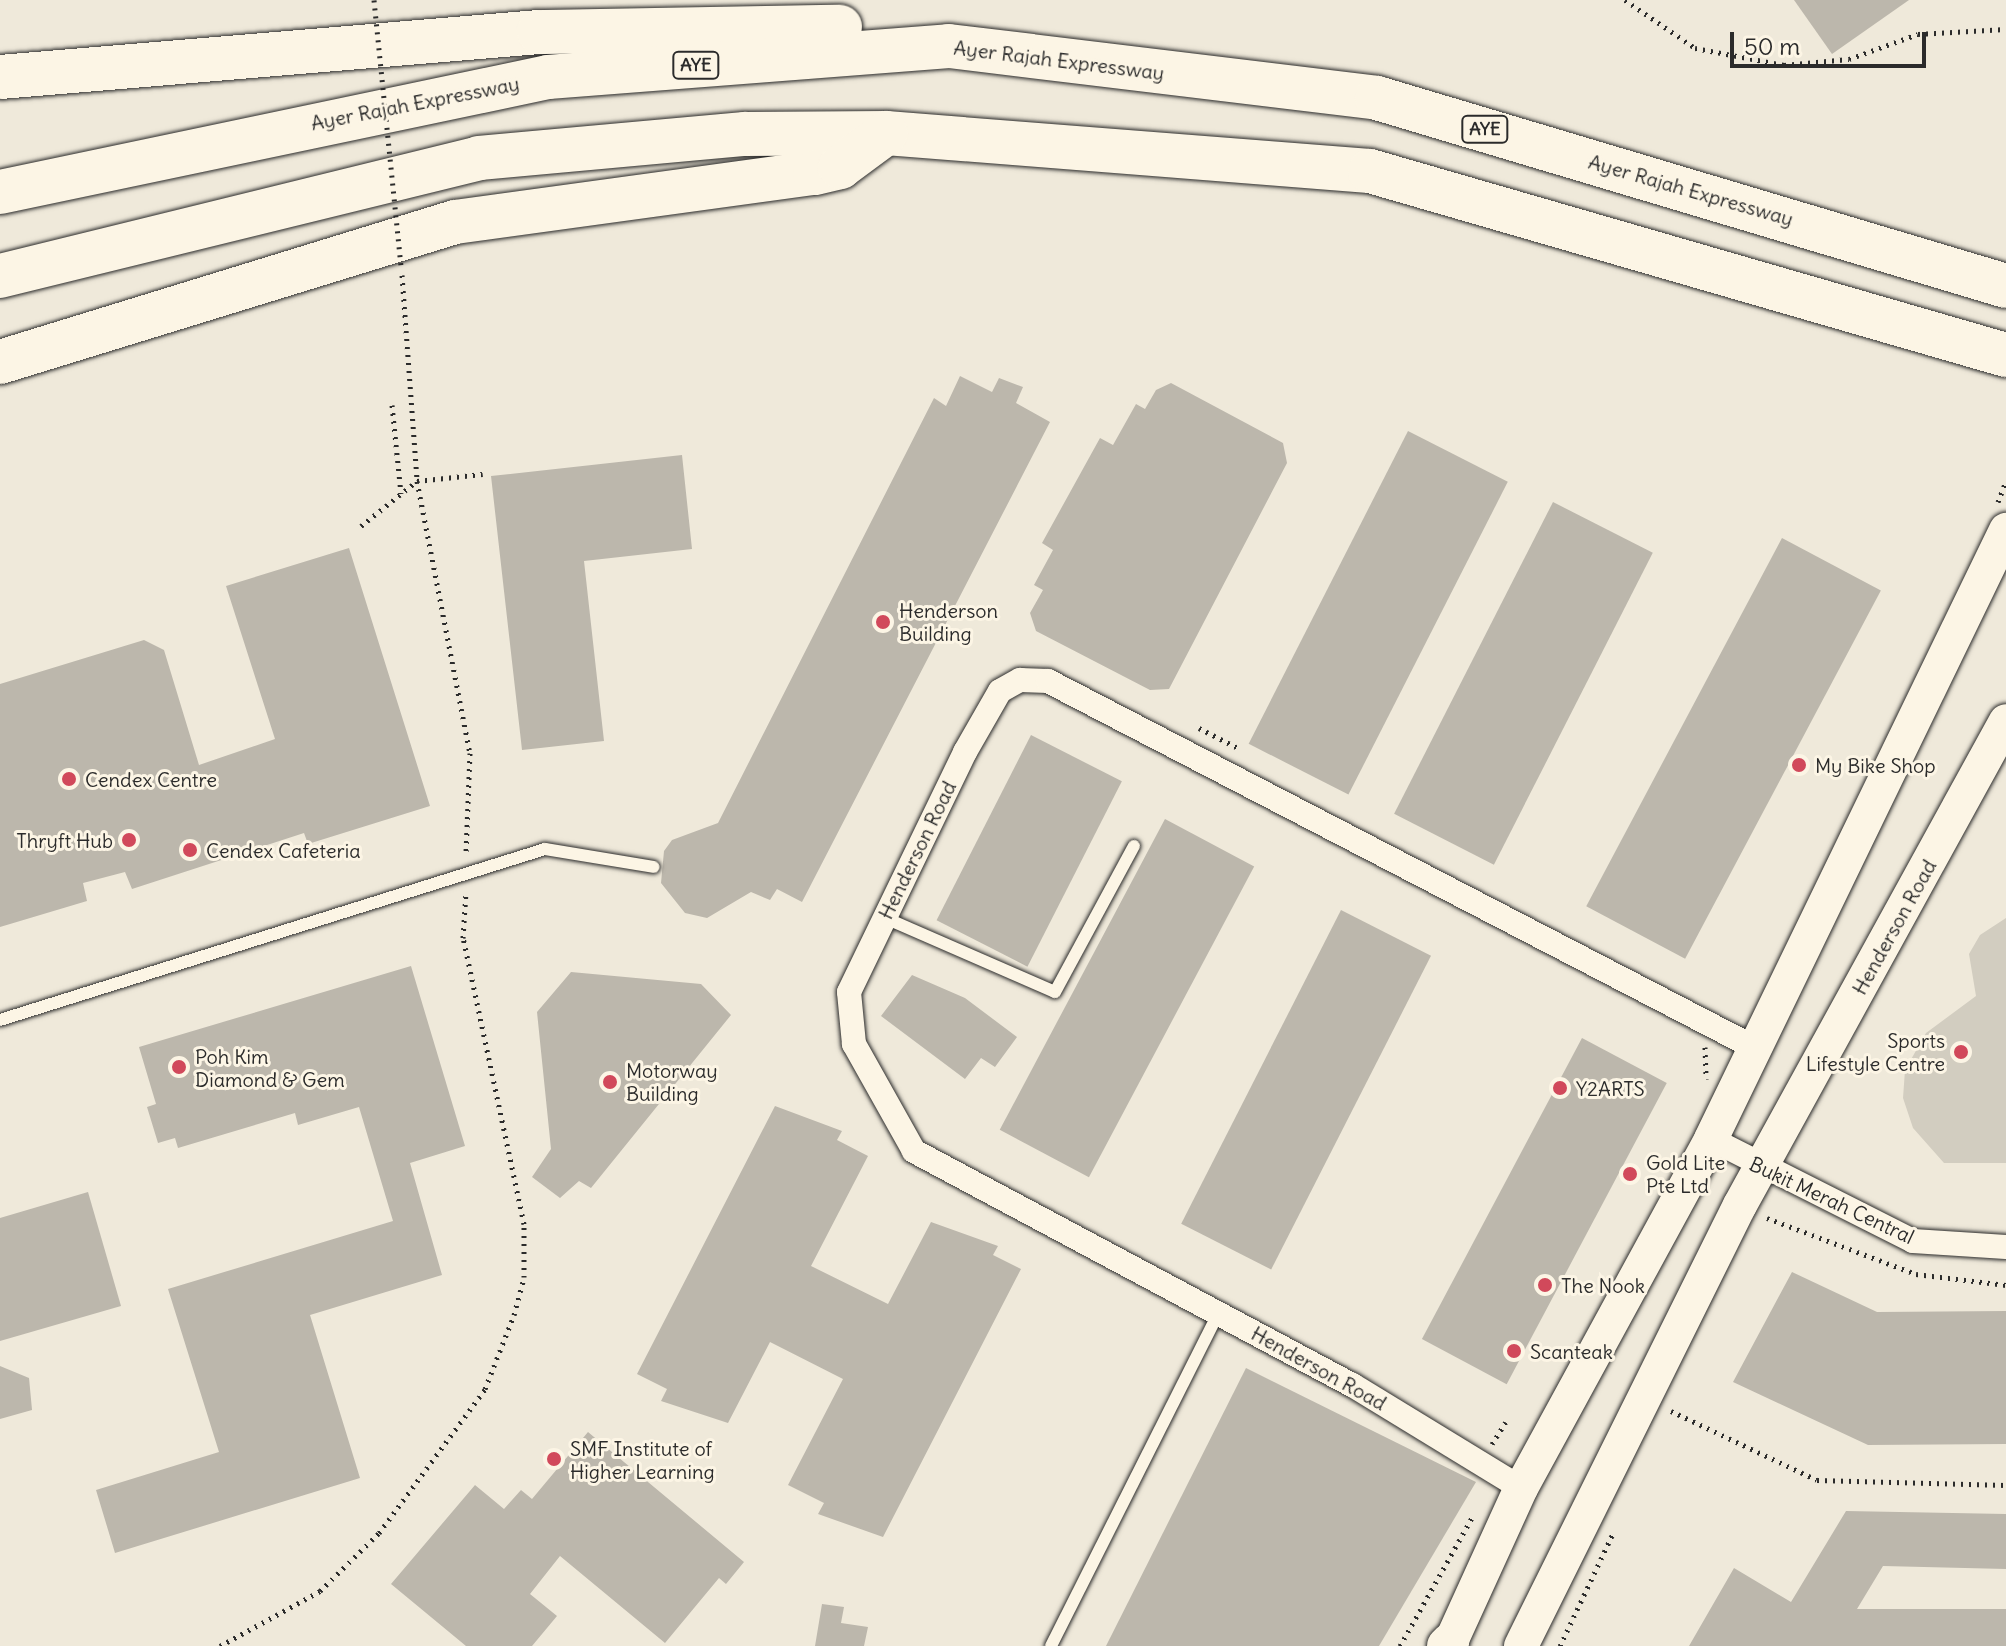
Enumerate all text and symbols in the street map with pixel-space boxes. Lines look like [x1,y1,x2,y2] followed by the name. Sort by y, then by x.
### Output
[1734,16,1930,66] scale bar
[1744,31,1800,61] text: 50 m
[952,35,1166,85] street label: Ayer Rajah Expressway
[672,51,720,79] road number: AYE
[309,71,521,135] street label: Ayer Rajah Expressway
[1461,115,1509,143] road number: AYE
[1586,149,1796,231] street label: Ayer Rajah Expressway
[899,598,998,645] place label: Henderson Building
[874,613,892,631] marker: Henderson Building
[1815,753,1936,777] place label: My Bike Shop
[1790,756,1808,774] marker: My Bike Shop
[85,767,217,791] place label: Cendex Centre
[60,770,78,788] marker: Cendex Centre
[873,777,961,923] street label: Henderson Road
[16,828,113,852] place label: Thryft Hub
[120,831,138,849] marker: Thryft Hub
[206,838,361,862] place label: Cendex Cafeteria
[181,841,199,859] marker: Cendex Cafeteria
[1847,855,1941,999] street label: Henderson Road
[1806,1028,1945,1075] place label: Sports Lifestyle Centre
[1952,1043,1970,1061] marker: Sports Lifestyle Centre
[195,1044,345,1091] place label: Poh Kim Diamond & Gem
[170,1058,188,1076] marker: Poh Kim Diamond & Gem
[626,1058,718,1105] place label: Motorway Building
[601,1073,619,1091] marker: Motorway Building
[1576,1076,1645,1100] place label: Y2ARTS
[1551,1079,1569,1097] marker: Y2ARTS
[1646,1150,1725,1197] place label: Gold Lite Pte Ltd
[1746,1151,1918,1249] street label: Bukit Merah Central
[1621,1165,1639,1183] marker: Gold Lite Pte Ltd
[1561,1273,1645,1297] place label: The Nook
[1536,1276,1554,1294] marker: The Nook
[1247,1321,1391,1415] street label: Henderson Road
[1530,1339,1613,1363] place label: Scanteak
[1505,1342,1523,1360] marker: Scanteak
[570,1436,715,1483] place label: SMF Institute of Higher Learning
[545,1450,563,1468] marker: SMF Institute of Higher Learning

